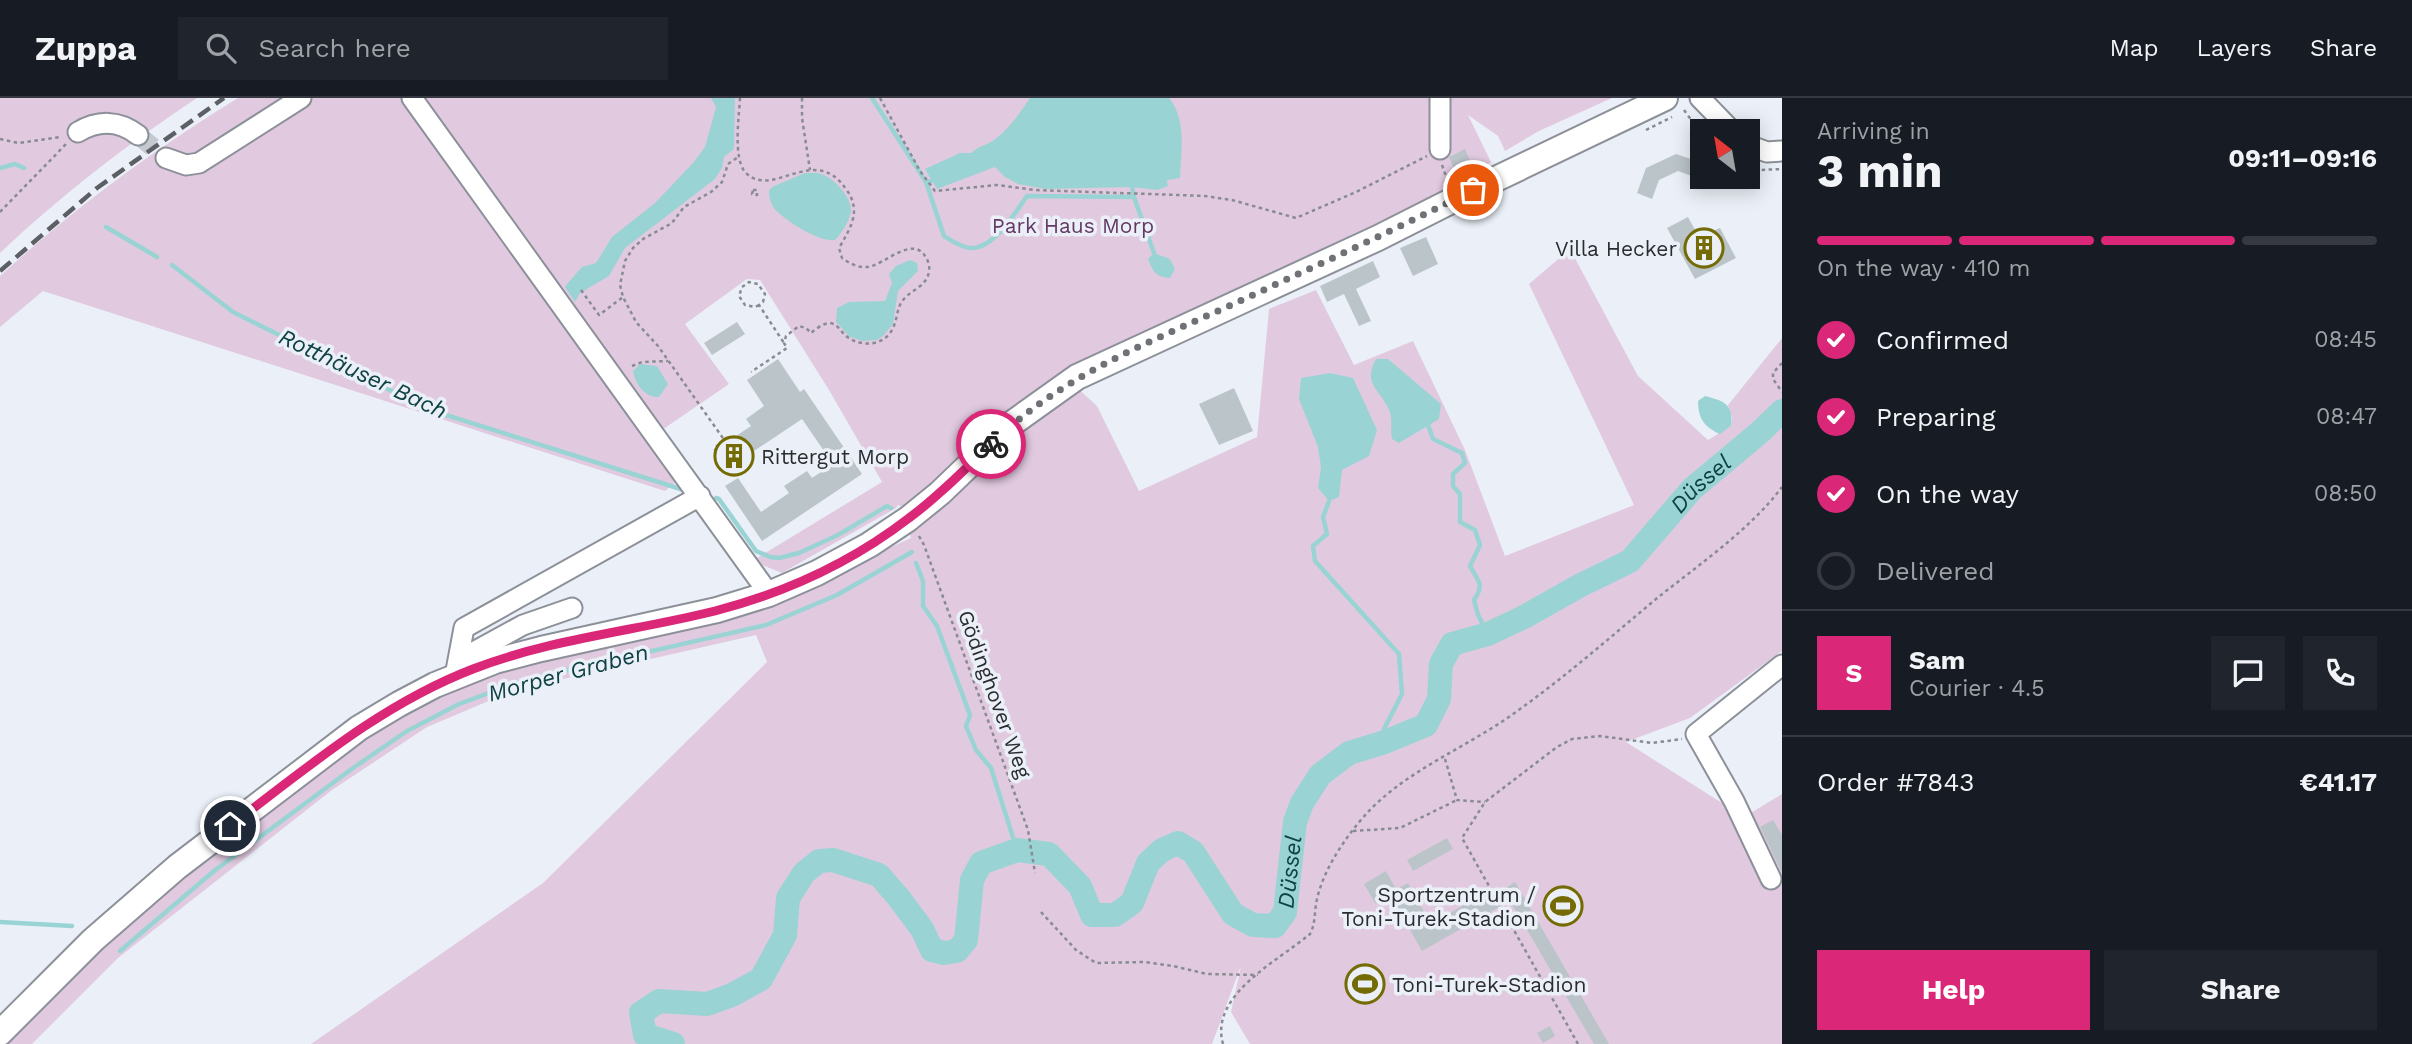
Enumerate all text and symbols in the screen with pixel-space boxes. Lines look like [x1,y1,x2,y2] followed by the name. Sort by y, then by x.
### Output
[178,17,668,80] search box
[35,29,136,68] text: Zuppa
[202,29,240,67] icon: search
[258,33,411,63] text: Search here
[2110,34,2158,62] text: Map
[2196,34,2272,62] text: Layers
[2310,34,2377,62] text: Share
[1817,118,1930,145] text: Arriving in
[1690,119,1760,189] north arrow
[1690,119,1760,189] map controls
[2228,143,2377,173] text: 09:11–09:16
[1817,144,1943,198] text: 3 min
[1443,160,1503,220] pin
[1454,171,1492,209] icon: bag
[992,213,1154,238] park label: Park Haus Morp
[1683,227,1725,269] building icon: Villa Hecker
[1555,236,1677,261] place label: Villa Hecker
[1817,255,2030,282] text: On the way · 410 m
[1817,321,1855,359] icon: check
[275,323,451,425] water label: Rotthäuser Bach
[1876,325,2009,355] text: Confirmed
[2314,326,2377,353] text: 08:45
[1817,398,1855,436] icon: check
[1876,402,1996,432] text: Preparing
[2316,403,2377,430] text: 08:47
[956,409,1026,479] courier
[972,425,1010,463] icon: bike
[713,435,755,477] building icon: Rittergut Morp
[761,444,909,469] place label: Rittergut Morp
[1664,449,1736,518] water label: Düssel
[1817,475,1855,513] icon: check
[1876,479,2019,509] text: On the way
[2314,480,2377,507] text: 08:50
[1876,556,1995,586] text: Delivered
[953,607,1037,782] street label: Gödinghover Weg
[2211,636,2285,710] button: chat
[2303,636,2377,710] button: phone
[485,639,651,707] water label: Morper Graben
[1909,645,1965,675] text: Sam
[1846,658,1862,688] text: S
[1909,675,2045,702] text: Courier · 4.5
[1817,767,1974,797] text: Order #7843
[2299,767,2377,797] text: €41.17
[200,796,260,856] pin
[211,807,249,845] icon: home
[1272,834,1307,910] water label: Düssel
[1342,882,1536,931] place label: Sportzentrum / Toni-Turek-Stadion
[1542,885,1584,927] sports icon: Sportzentrum / Toni-Turek-Stadion
[1817,950,2090,1030] button: Help
[2104,950,2377,1030] button: Share
[1344,963,1386,1005] sports icon: Toni-Turek-Stadion
[1392,972,1586,997] place label: Toni-Turek-Stadion

